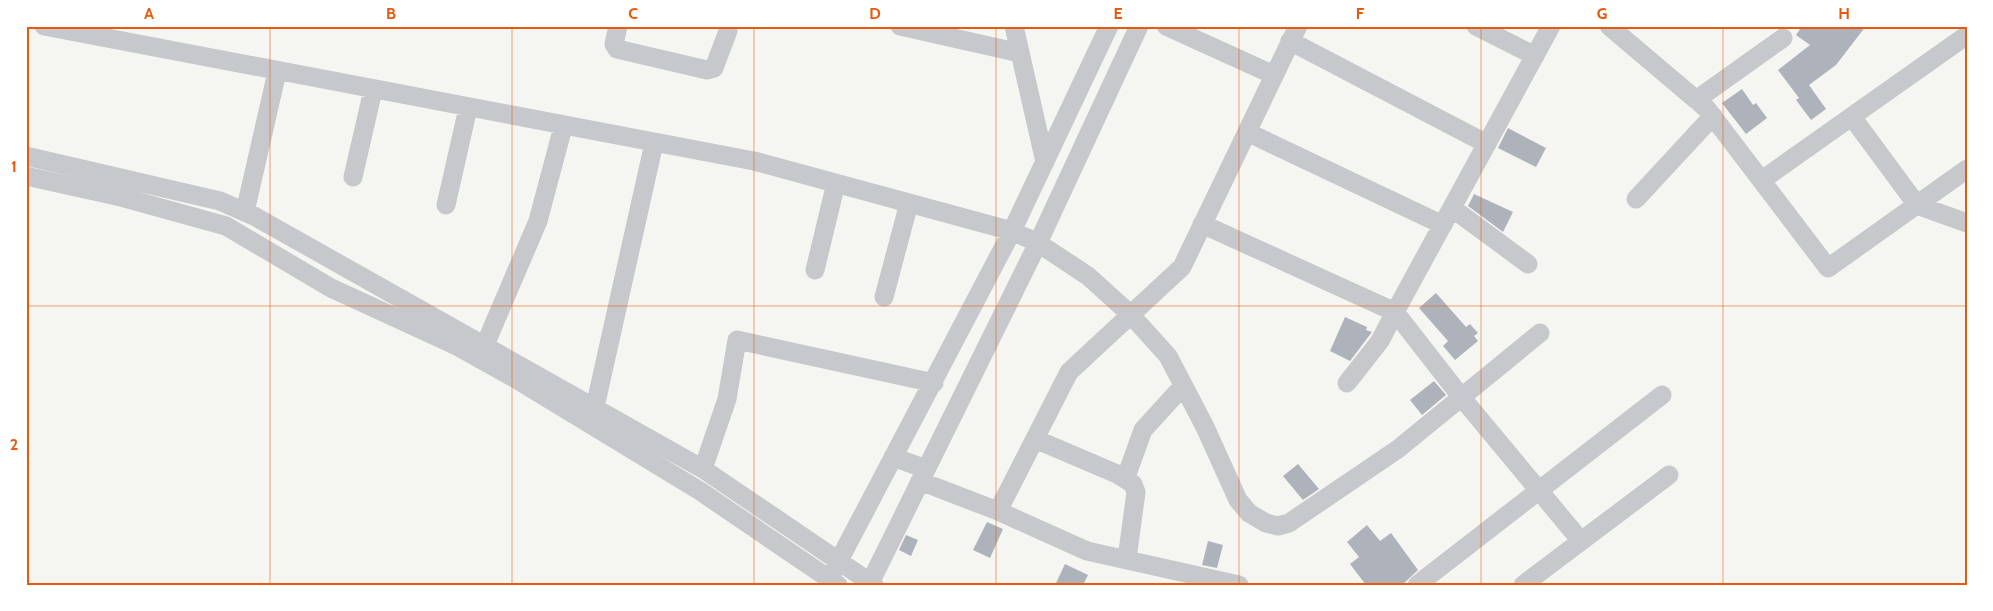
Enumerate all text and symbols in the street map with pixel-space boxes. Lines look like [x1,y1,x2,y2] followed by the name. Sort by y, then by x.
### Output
[144,4,154,23] text: A
[386,4,396,23] text: B
[628,4,638,23] text: C
[869,4,881,23] text: D
[1113,4,1123,23] text: E
[1356,4,1365,23] text: F
[1597,4,1607,23] text: G
[1838,4,1850,23] text: H
[11,157,17,176] text: 1
[10,435,18,454] text: 2

